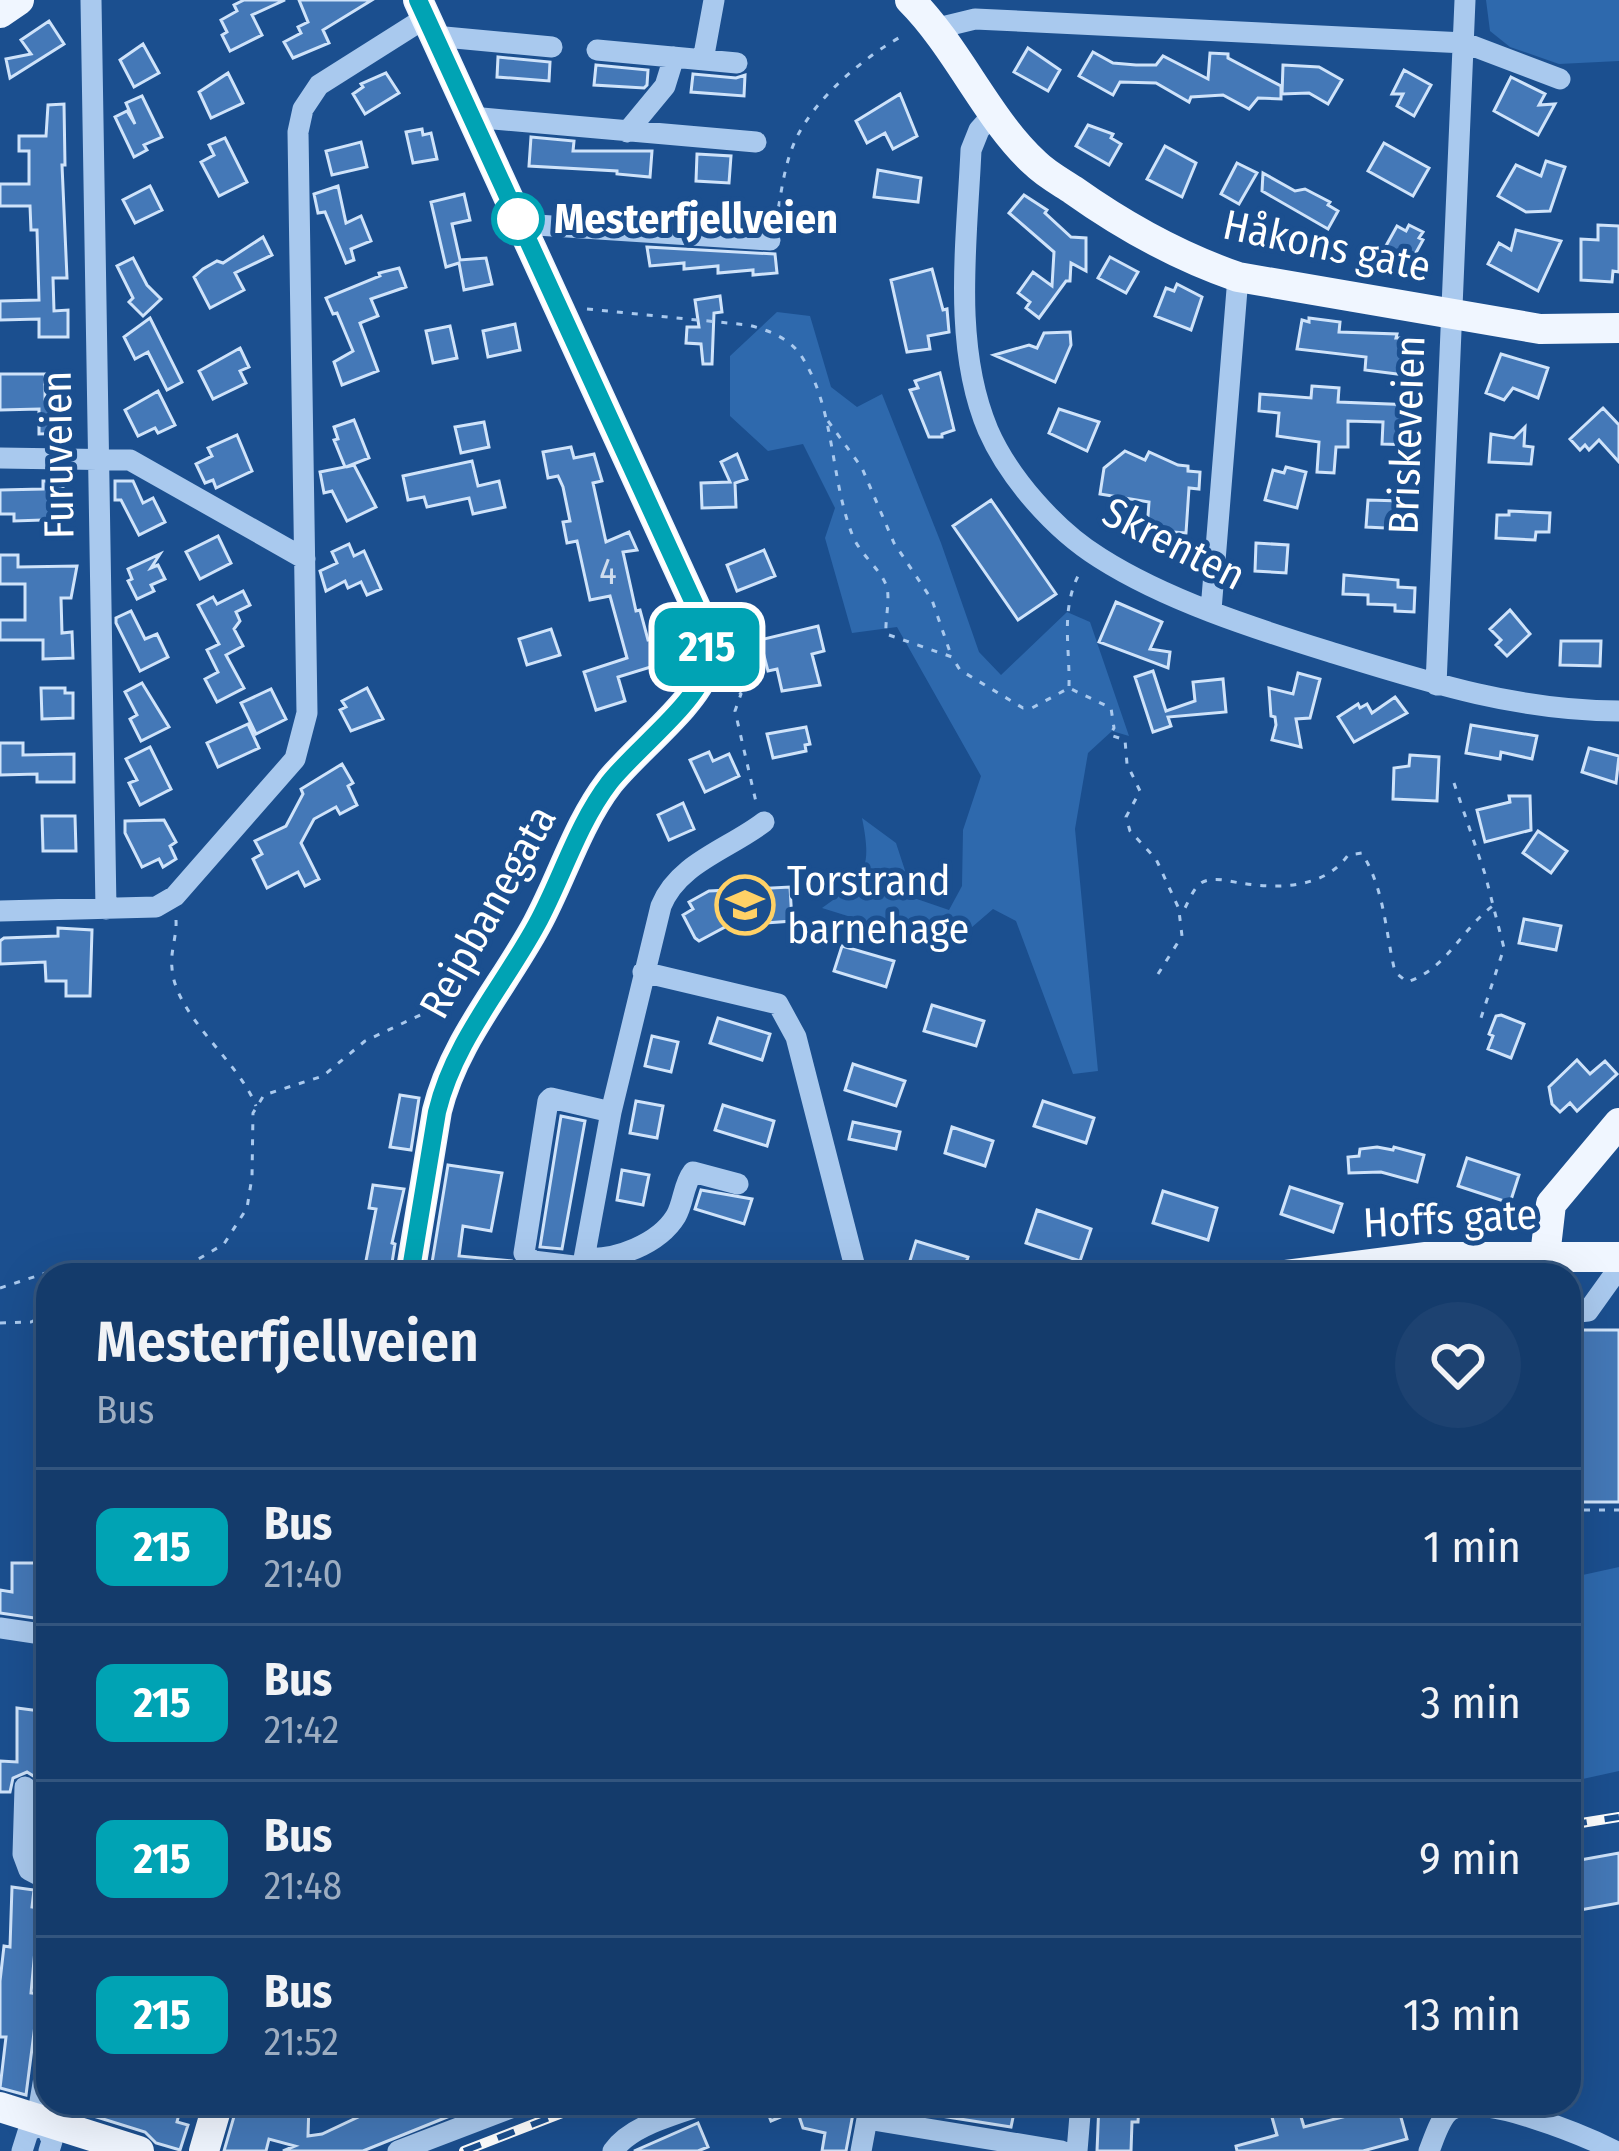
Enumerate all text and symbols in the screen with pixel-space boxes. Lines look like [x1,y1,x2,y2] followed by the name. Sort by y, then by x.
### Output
[493,194,543,244] marker: Mesterfjellveien
[554,194,838,244] place label: Mesterfjellveien
[1219,200,1435,292] street label: Håkons gate
[1379,335,1435,535] street label: Briskeveien
[32,370,84,540] street label: Furuveien
[1095,487,1253,601] street label: Skrenten
[599,550,617,594] house number: 4
[638,608,776,686] line badge: 215
[678,622,736,672] text: 215
[409,797,567,1027] street label: Reipbanegata
[787,856,969,954] place label: Torstrand barnehage
[714,874,776,936] school or university icon: Torstrand barnehage
[1362,1189,1538,1249] street label: Hoffs gate
[1395,1302,1521,1428] button: heart
[96,1308,479,1376] text: Mesterfjellveien
[96,1387,154,1433] text: Bus
[264,1497,332,1551] text: Bus
[1423,1520,1521,1574] text: 1 min
[133,1522,191,1572] text: 215
[264,1551,343,1597] text: 21:40
[264,1653,332,1707] text: Bus
[1420,1676,1521,1730] text: 3 min
[133,1678,191,1728] text: 215
[264,1707,339,1753] text: 21:42
[264,1809,332,1863] text: Bus
[1419,1832,1521,1886] text: 9 min
[133,1834,191,1884] text: 215
[264,1863,342,1909] text: 21:48
[264,1965,332,2019] text: Bus
[1403,1988,1521,2042] text: 13 min
[133,1990,191,2040] text: 215
[264,2019,339,2065] text: 21:52

